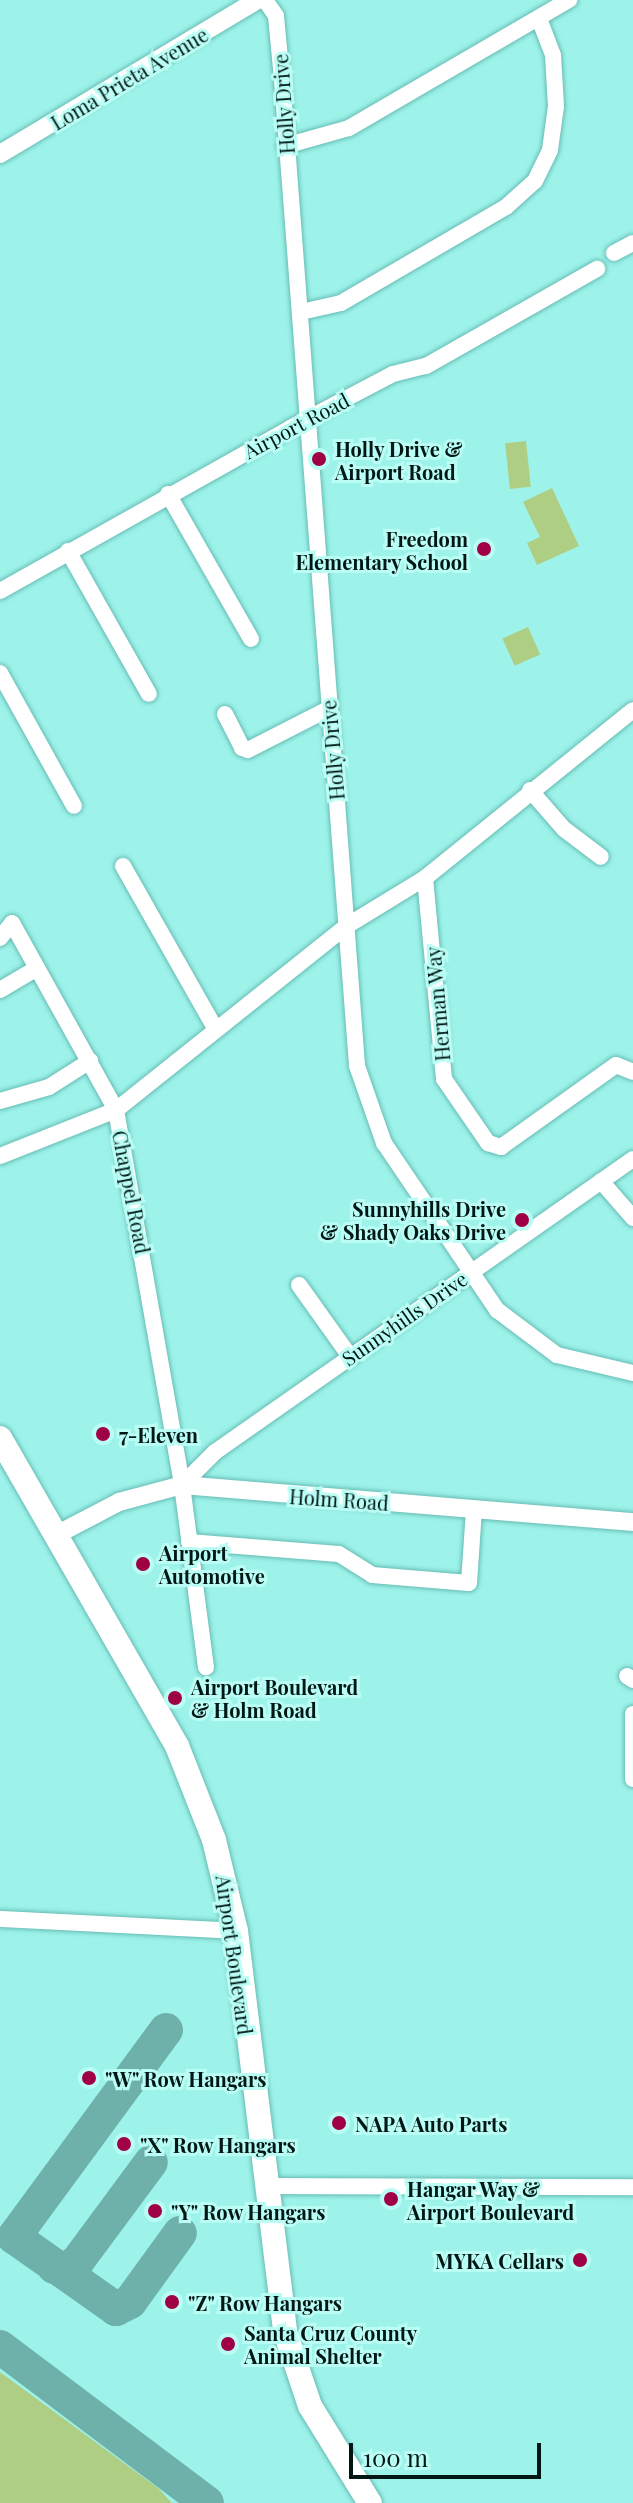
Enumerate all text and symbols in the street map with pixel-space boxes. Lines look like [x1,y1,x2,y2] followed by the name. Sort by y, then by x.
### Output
[46,21,212,135] street label: Loma Prieta Avenue
[268,53,298,155] street label: Holly Drive
[239,387,353,463] street label: Airport Road
[335,436,463,483] place label: Holly Drive & Airport Road
[310,450,328,468] marker: Holly Drive & Airport Road
[295,526,468,573] place label: Freedom Elementary School
[475,540,493,558] marker: Freedom Elementary School
[316,699,348,801] street label: Holly Drive
[420,945,454,1063] street label: Herman Way
[108,1128,156,1256] street label: Chappel Road
[320,1196,506,1243] place label: Sunnyhills Drive & Shady Oaks Drive
[513,1211,531,1229] marker: Sunnyhills Drive & Shady Oaks Drive
[337,1266,471,1370] street label: Sunnyhills Drive
[119,1422,198,1446] place label: 7-Eleven
[94,1425,112,1443] marker: 7-Eleven
[289,1484,389,1514] street label: Holm Road
[159,1540,265,1587] place label: Airport Automotive
[134,1555,152,1573] marker: Airport Automotive
[191,1674,358,1721] place label: Airport Boulevard & Holm Road
[166,1689,184,1707] marker: Airport Boulevard & Holm Road
[212,1873,258,2037] street label: Airport Boulevard
[105,2066,267,2090] place label: "W" Row Hangars
[80,2069,98,2087] marker: "W" Row Hangars
[355,2111,508,2135] place label: NAPA Auto Parts
[330,2114,348,2132] marker: NAPA Auto Parts
[140,2132,297,2156] place label: "X" Row Hangars
[115,2135,133,2153] marker: "X" Row Hangars
[407,2176,574,2223] place label: Hangar Way & Airport Boulevard
[382,2190,400,2208] marker: Hangar Way & Airport Boulevard
[171,2199,326,2223] place label: "Y" Row Hangars
[146,2202,164,2220] marker: "Y" Row Hangars
[435,2248,564,2272] place label: MYKA Cellars
[571,2251,589,2269] marker: MYKA Cellars
[188,2290,343,2314] place label: "Z" Row Hangars
[163,2293,181,2311] marker: "Z" Row Hangars
[244,2320,417,2367] place label: Santa Cruz County Animal Shelter
[219,2335,237,2353] marker: Santa Cruz County Animal Shelter
[353,2427,545,2477] scale bar
[363,2441,428,2473] text: 100 m

